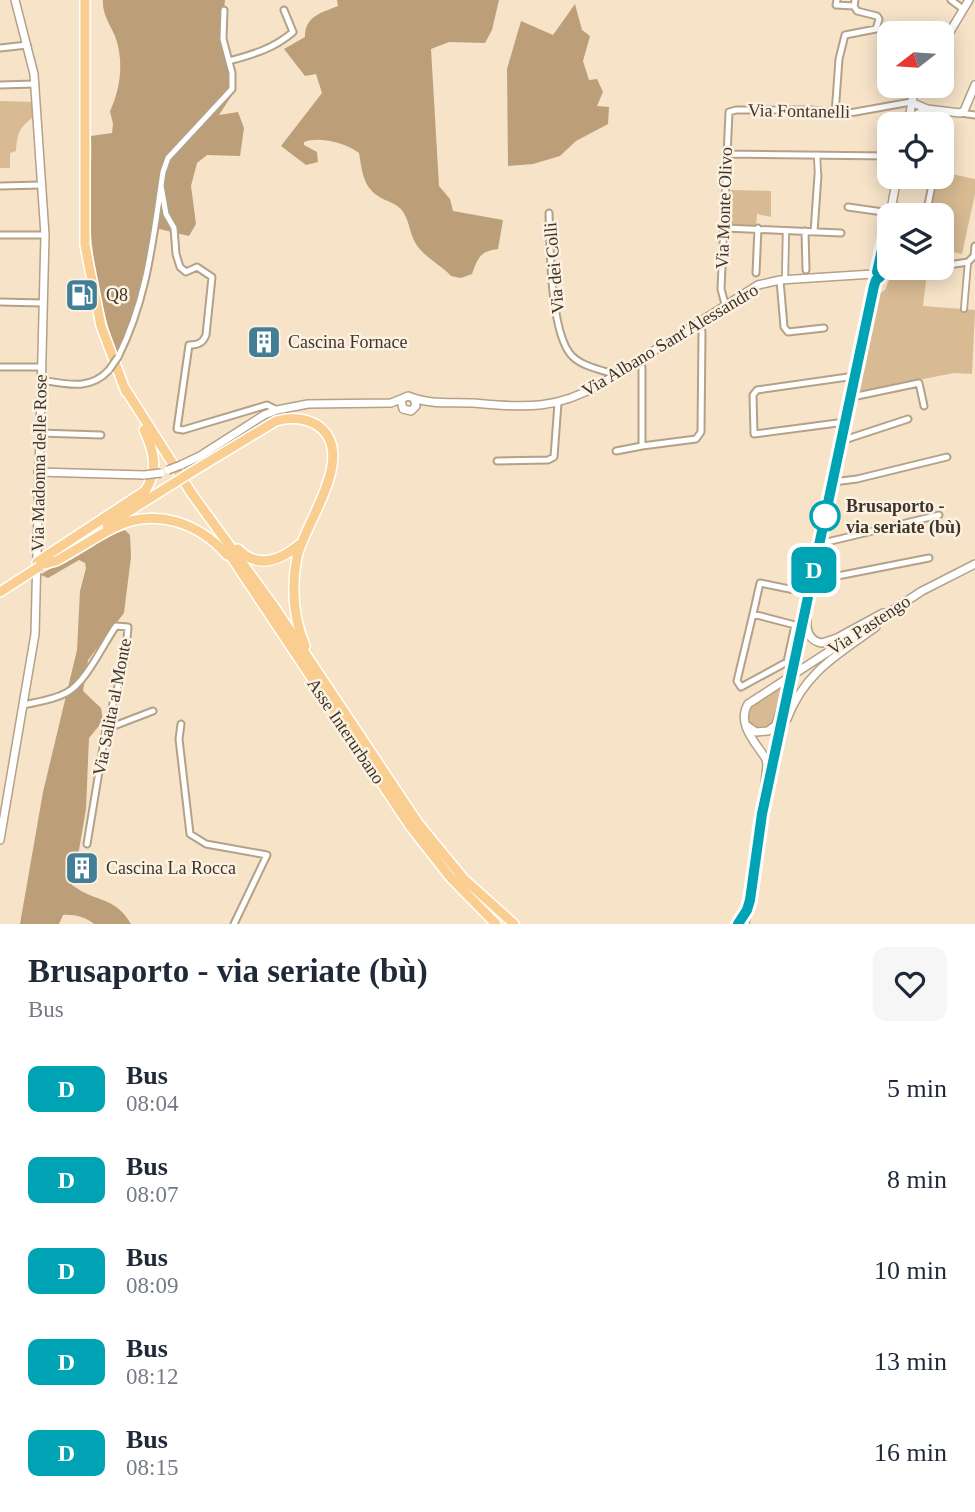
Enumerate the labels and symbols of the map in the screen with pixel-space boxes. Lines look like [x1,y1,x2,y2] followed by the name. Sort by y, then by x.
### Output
[877,21,954,98] north arrow
[748,100,850,122] street label: Via Fontanelli
[712,147,736,269] street label: Via Monte Olivo
[540,221,568,315] street label: Via dei Colli
[63,276,101,314] fuel station icon: Q8
[578,279,762,401] street label: Via Albano Sant'Alessandro
[106,285,128,305] place label: Q8
[245,323,283,361] building icon: Cascina Fornace
[288,332,407,352] place label: Cascina Fornace
[27,374,51,552] street label: Via Madonna delle Rose
[846,496,961,538] place label: Brusaporto - via seriate (bù)
[810,501,840,531] marker: Brusaporto - via seriate (bù)
[791,547,837,593] line badge: D
[824,591,914,659] street label: Via Pastengo
[89,637,135,777] street label: Via Salita al Monte
[303,674,389,788] street label: Asse Interurbano
[63,849,101,887] building icon: Cascina La Rocca
[106,858,236,878] place label: Cascina La Rocca

